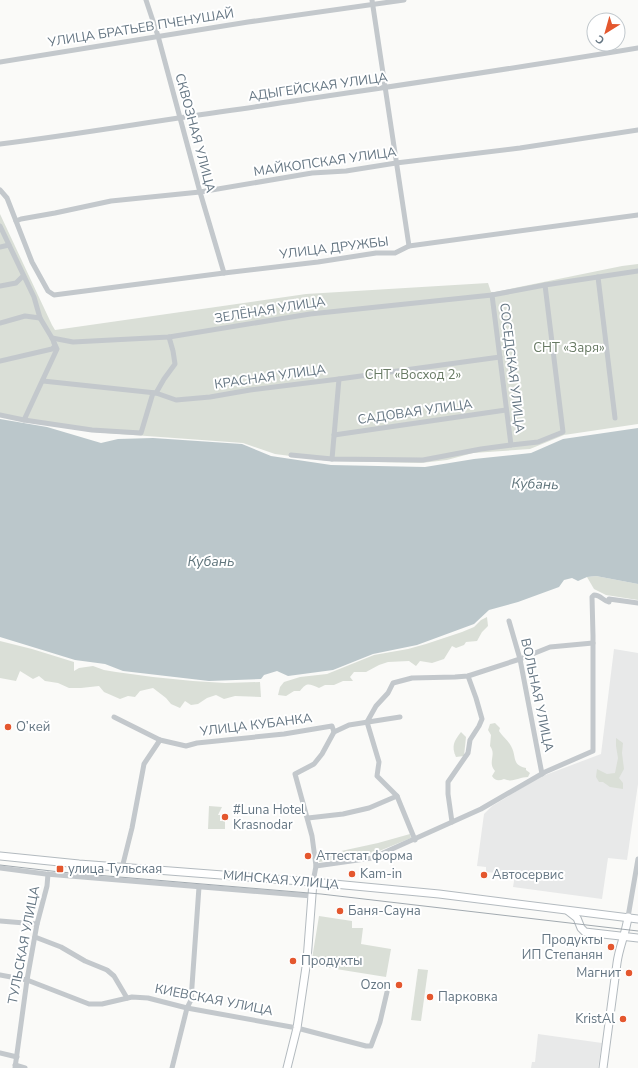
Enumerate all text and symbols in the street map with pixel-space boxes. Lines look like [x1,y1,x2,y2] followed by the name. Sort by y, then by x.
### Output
[45,3,235,52] street label: УЛИЦА БРАТЬЕВ ПЧЕНУШАЙ
[586,12,626,52] north arrow
[592,31,608,48] text: С
[247,67,389,106] street label: АДЫГЕЙСКАЯ УЛИЦА
[170,71,220,195] street label: СКВОЗНАЯ УЛИЦА
[252,142,398,181] street label: МАЙКОПСКАЯ УЛИЦА
[277,232,390,264] street label: УЛИЦА ДРУЖБЫ
[213,291,327,328] street label: ЗЕЛЁНАЯ УЛИЦА
[495,302,529,435] street label: СОСЕДСКАЯ УЛИЦА
[533,339,605,357] park label: СНТ «Заря»
[213,360,327,394] street label: КРАСНАЯ УЛИЦА
[365,366,461,384] park label: СНТ «Восход 2»
[356,395,474,429] street label: САДОВАЯ УЛИЦА
[511,474,559,494] water label: Кубань
[187,552,235,571] water label: Кубань
[516,637,558,754] street label: ВОЛЬНАЯ УЛИЦА
[198,709,314,741] street label: УЛИЦА КУБАНКА
[16,718,50,736] place label: О’кей
[3,722,13,732] marker: О’кей
[233,801,305,834] place label: #Luna Hotel Krasnodar
[220,812,230,822] marker: #Luna Hotel Krasnodar
[316,847,413,865] place label: Аттестат форма
[303,851,313,861] marker: Аттестат форма
[68,860,162,878] place label: улица Тульская
[55,864,65,874] marker: улица Тульская
[360,865,402,883] place label: Kam-in
[222,866,340,894] street label: МИНСКАЯ УЛИЦА
[492,866,564,884] place label: Автосервис
[347,869,357,879] marker: Kam-in
[479,870,489,880] marker: Автосервис
[4,884,44,1006] street label: ТУЛЬСКАЯ УЛИЦА
[348,902,421,920] place label: Баня-Сауна
[335,906,345,916] marker: Баня-Сауна
[522,931,603,964] place label: Продукты ИП Степанян
[606,942,616,952] marker: Продукты ИП Степанян
[301,952,363,970] place label: Продукты
[288,956,298,966] marker: Продукты
[576,964,621,982] place label: Магнит
[624,968,634,978] marker: Магнит
[361,976,391,994] place label: Ozon
[153,980,275,1020] street label: КИЕВСКАЯ УЛИЦА
[394,980,404,990] marker: Ozon
[438,988,498,1006] place label: Парковка
[425,992,435,1002] marker: Парковка
[575,1010,615,1028] place label: KristAl
[618,1014,628,1024] marker: KristAl

